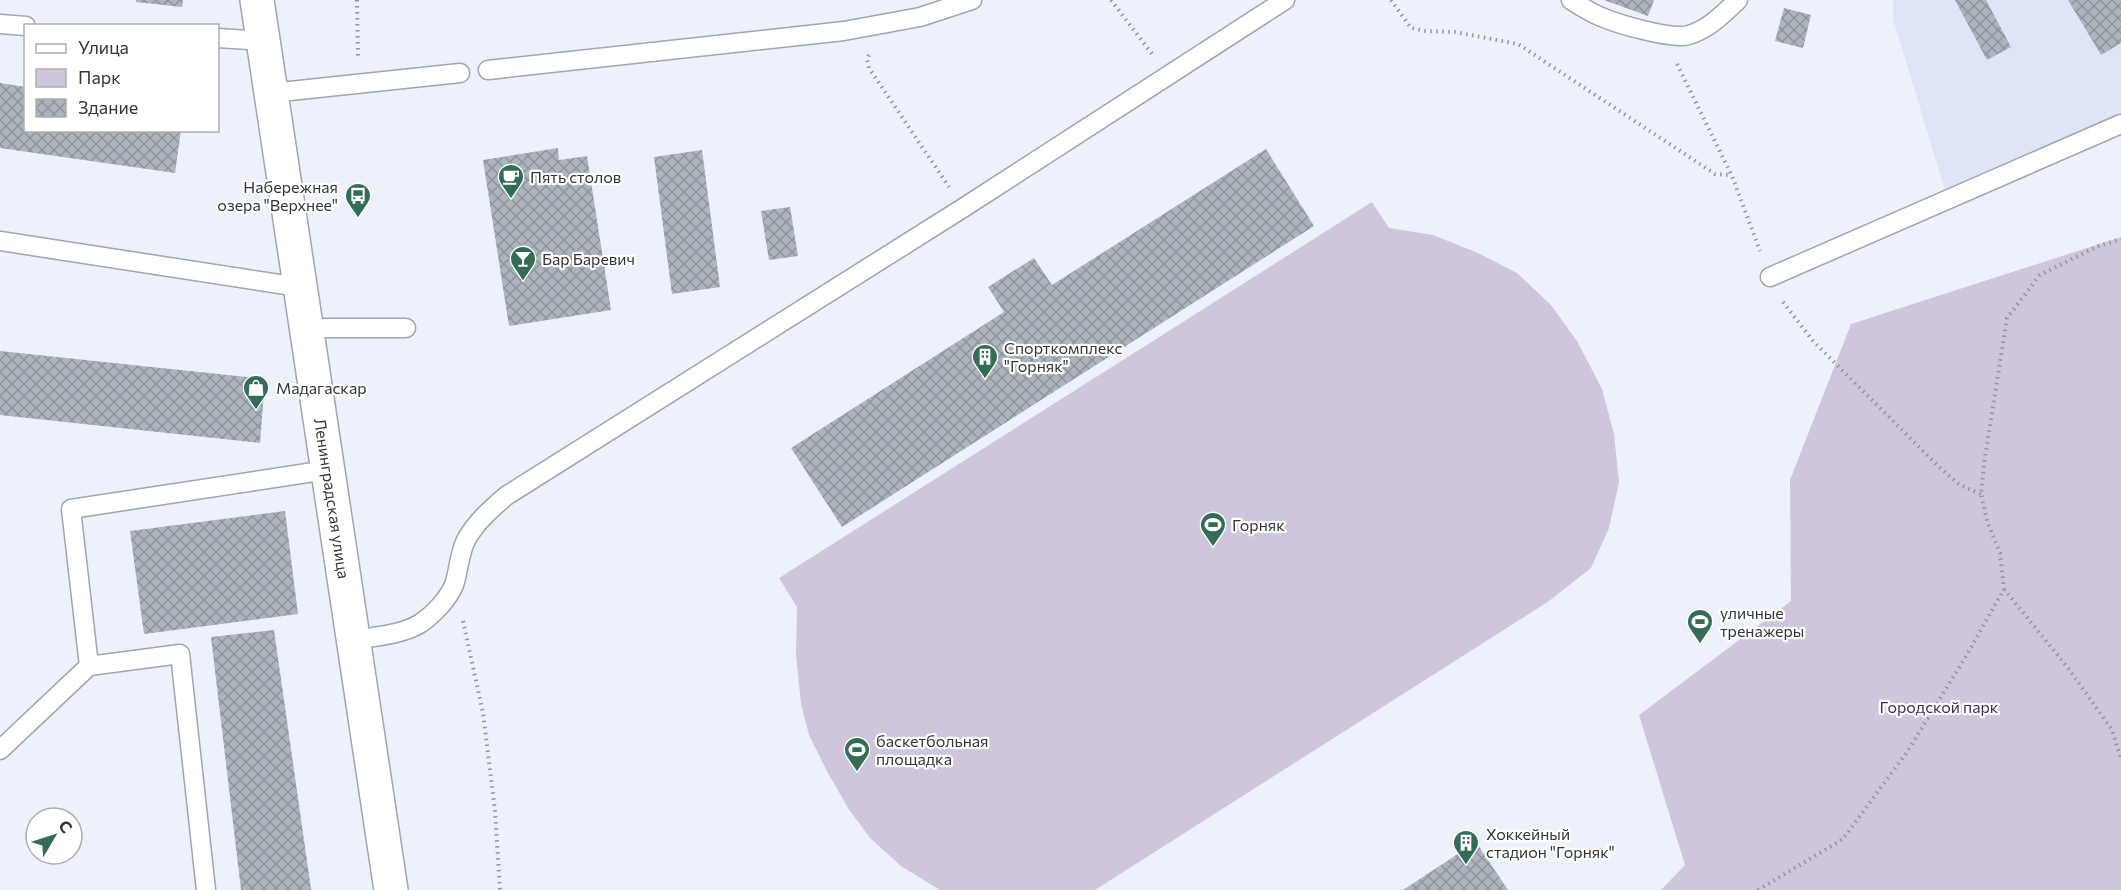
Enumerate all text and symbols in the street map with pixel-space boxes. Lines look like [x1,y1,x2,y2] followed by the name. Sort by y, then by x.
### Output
[24,24,219,132] legend
[78,36,129,58] text: Улица
[78,66,121,88] text: Парк
[78,96,138,118] text: Здание
[496,162,526,200] cafe icon: Пять столов
[530,167,621,186] place label: Пять столов
[217,177,338,214] place label: Набережная озера "Верхнее"
[343,181,373,219] bus stop icon: Набережная озера "Верхнее"
[508,244,538,282] bar icon: Бар Баревич
[542,249,635,268] place label: Бар Баревич
[1004,338,1122,375] place label: Спорткомплекс "Горняк"
[970,342,1000,380] building icon: Спорткомплекс "Горняк"
[241,373,271,411] shop icon: Мадагаскар
[276,378,367,397] place label: Мадагаскар
[311,417,354,580] street label: Ленинградская улица
[1198,510,1228,548] sports icon: Горняк
[1232,515,1285,534] place label: Горняк
[1720,603,1804,640] place label: уличные тренажеры
[1685,607,1715,645] sports icon: уличные тренажеры
[1880,697,1999,716] park label: Городской парк
[876,731,989,768] place label: баскетбольная площадка
[842,735,872,773] sports icon: баскетбольная площадка
[24,806,84,866] north arrow
[55,816,77,837] text: С
[1486,824,1615,861] place label: Хоккейный стадион "Горняк"
[1451,828,1481,866] building icon: Хоккейный стадион "Горняк"

